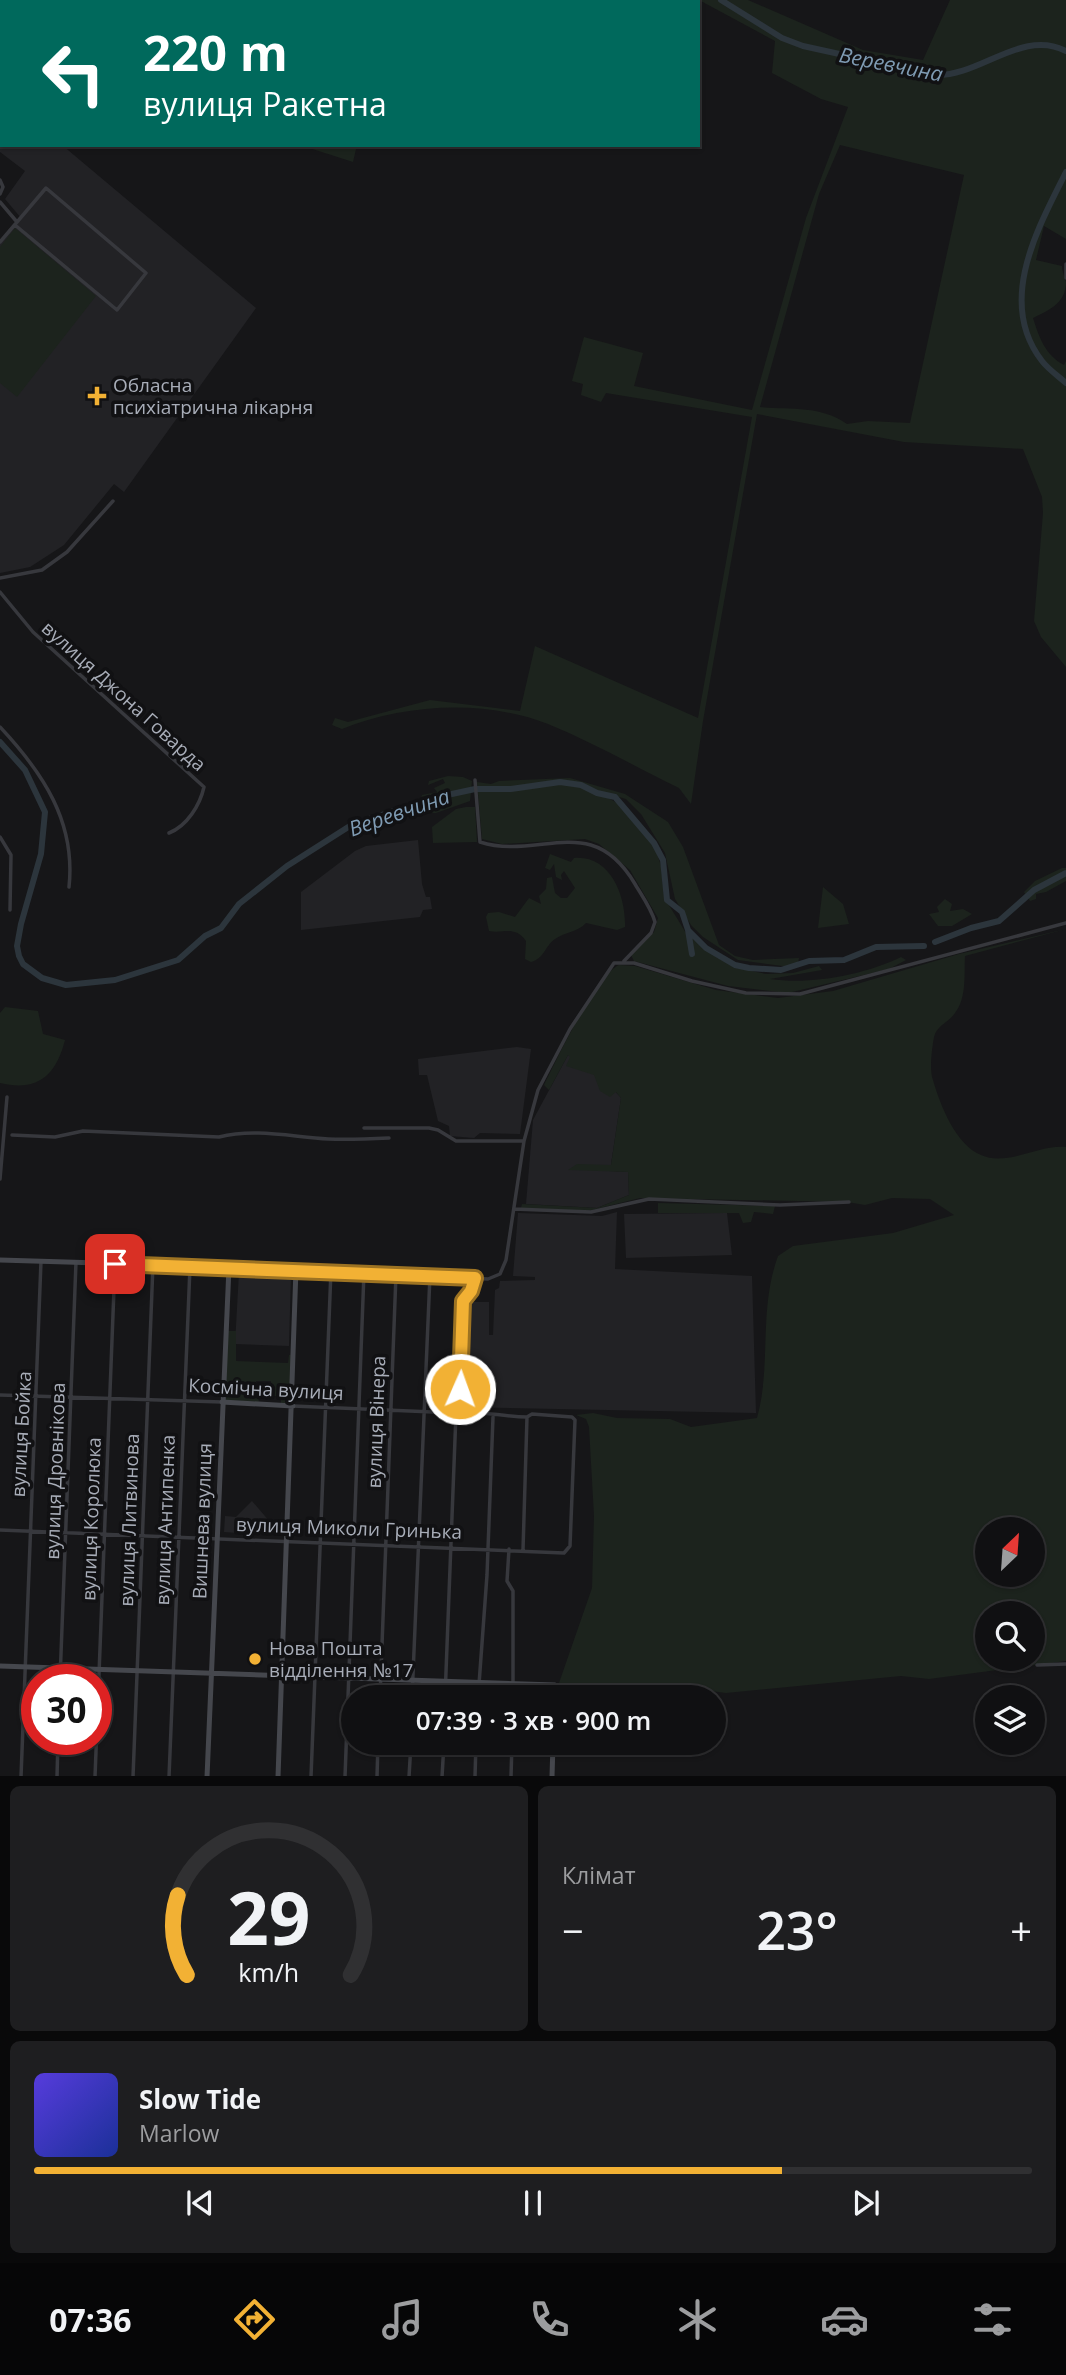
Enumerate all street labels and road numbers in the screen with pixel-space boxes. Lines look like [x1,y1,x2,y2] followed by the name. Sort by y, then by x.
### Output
[36,615,212,777] street label: вулиця Джона Говарда
[361,1355,391,1489] street label: вулиця Вінера
[5,1370,37,1498] street label: вулиця Бойка
[188,1372,344,1406] street label: Космічна вулиця
[39,1382,71,1560] street label: вулиця Дровнікова
[113,1433,145,1607] street label: вулиця Литвинова
[149,1434,181,1606] street label: вулиця Антипенка
[75,1437,107,1601] street label: вулиця Королюка
[186,1443,218,1599] street label: Вишнева вулиця
[236,1511,462,1545] street label: вулиця Миколи Гринька

